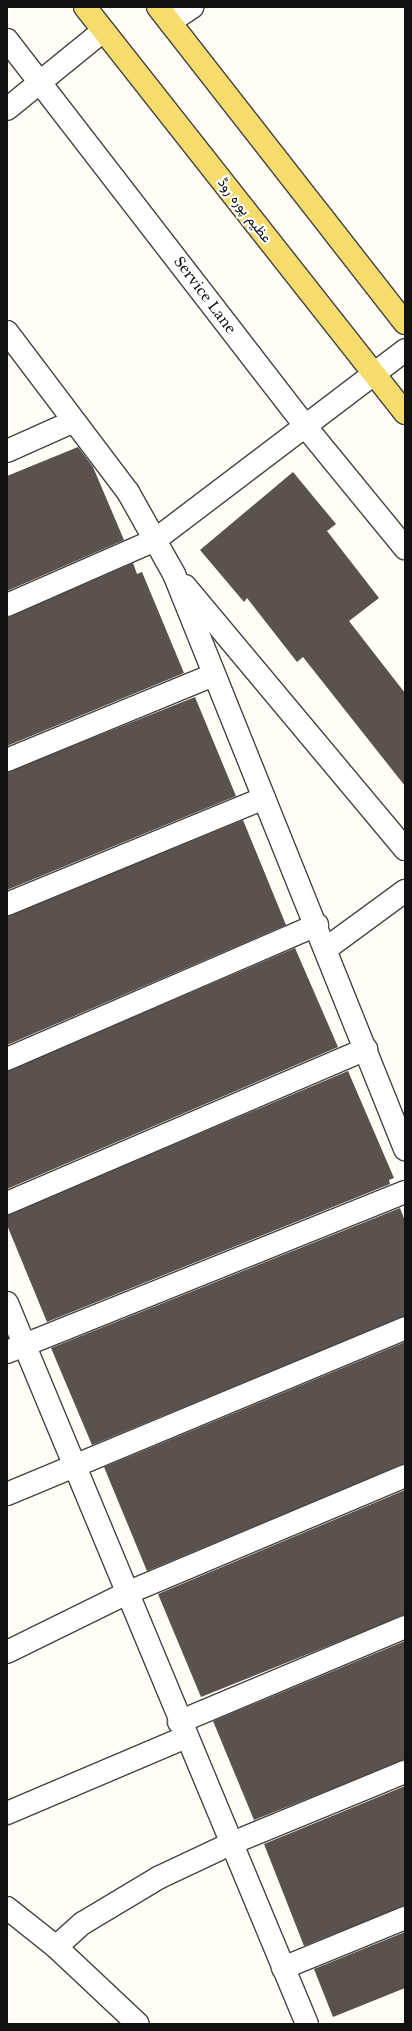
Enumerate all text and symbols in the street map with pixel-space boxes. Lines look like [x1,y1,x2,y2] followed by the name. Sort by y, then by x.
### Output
[214,174,276,246] street label: عظیم پورہ روڈ
[171,253,239,337] street label: Service Lane

